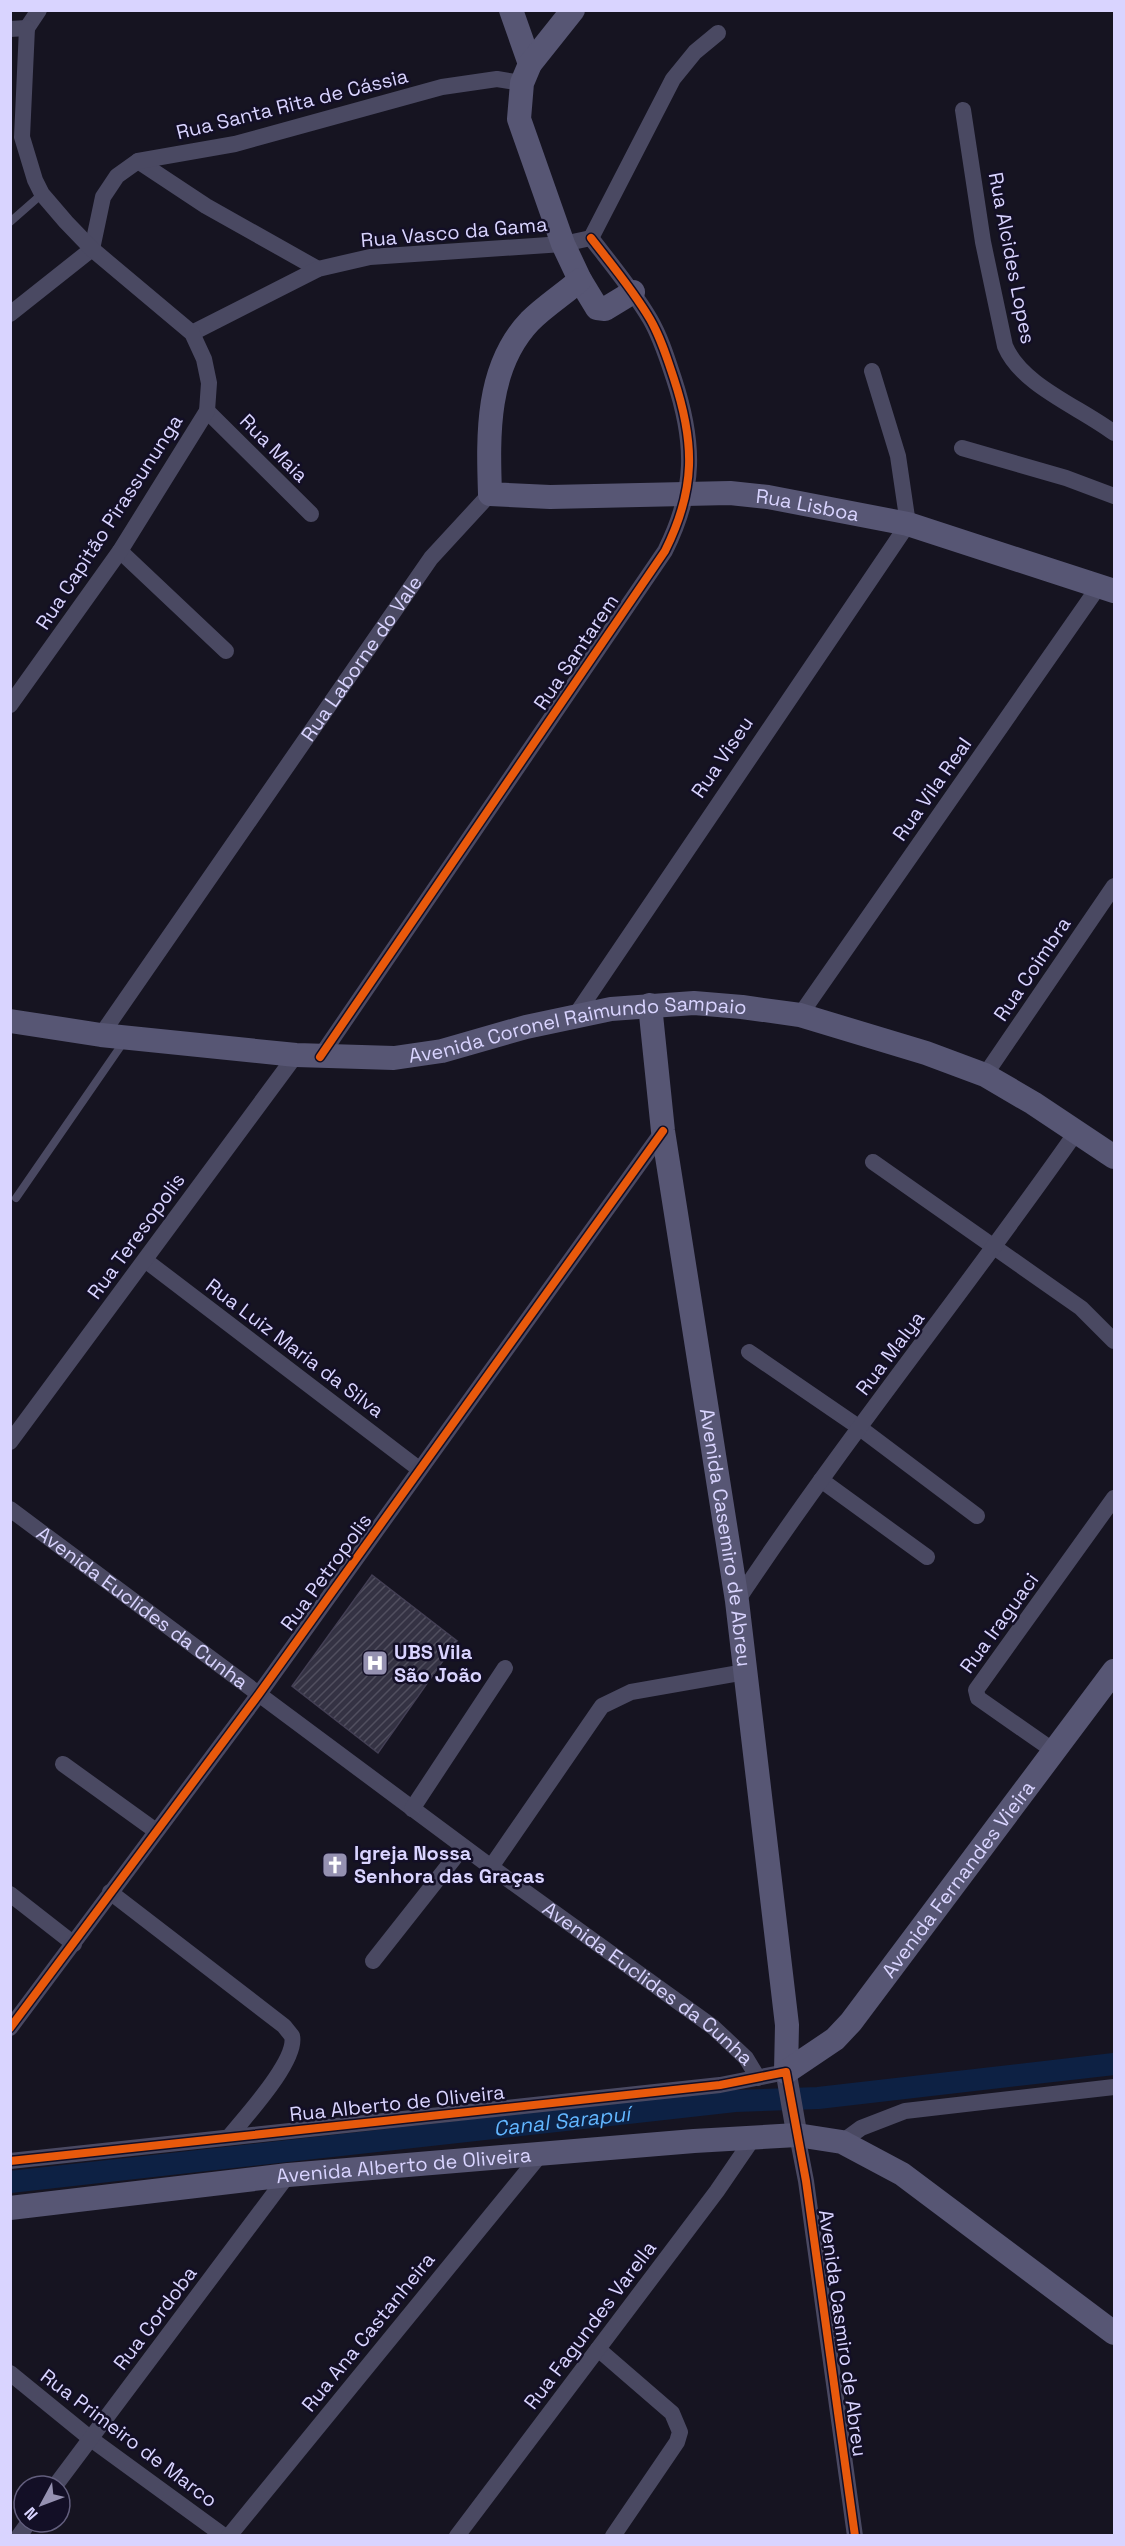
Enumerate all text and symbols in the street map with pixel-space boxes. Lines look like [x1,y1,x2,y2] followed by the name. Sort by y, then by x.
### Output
[173,63,411,145] street label: Rua Santa Rita de Cássia
[983,170,1041,346] street label: Rua Alcides Lopes
[360,211,548,253] street label: Rua Vasco da Gama
[234,408,314,488] street label: Rua Maia
[30,410,188,634] street label: Rua Capitão Pirassununga
[755,483,861,527] street label: Rua Lisboa
[295,570,428,746] street label: Rua Laborne do Vale
[528,589,624,715] street label: Rua Santarem
[685,711,759,803] street label: Rua Viseu
[887,732,977,846] street label: Rua Vila Real
[988,912,1076,1026] street label: Rua Coimbra
[407,990,748,1069] street label: Avenida Coronel Raimundo Sampaio
[81,1168,191,1304] street label: Rua Teresopolis
[201,1272,389,1424] street label: Rua Luiz Maria da Silva
[850,1306,930,1400] street label: Rua Malya
[694,1406,758,1668] street label: Avenida Casemiro de Abreu
[275,1508,377,1636] street label: Rua Petropolis
[31,1520,253,1695] street label: Avenida Euclides da Cunha
[954,1568,1044,1678] street label: Rua Iraguaci
[394,1639,482,1688] place label: UBS Vila São João
[360,1648,390,1678] hospital icon: UBS Vila São João
[876,1775,1040,1983] street label: Avenida Fernandes Vieira
[354,1840,545,1889] place label: Igreja Nossa Senhora das Graças
[320,1850,350,1880] church icon: Igreja Nossa Senhora das Graças
[537,1895,759,2071] street label: Avenida Euclides da Cunha
[288,2079,506,2127] street label: Rua Alberto de Oliveira
[492,2099,635,2141] water label: Canal Sarapuí
[275,2142,532,2189] street label: Avenida Alberto de Oliveira
[813,2208,873,2458] street label: Avenida Casmiro de Abreu
[518,2236,662,2414] street label: Rua Fagundes Varella
[296,2247,440,2417] street label: Rua Ana Castanheira
[107,2261,203,2375] street label: Rua Cordoba
[35,2363,223,2513] street label: Rua Primeiro de Marco
[12,2474,72,2534] north arrow
[20,2503,43,2524] text: N

